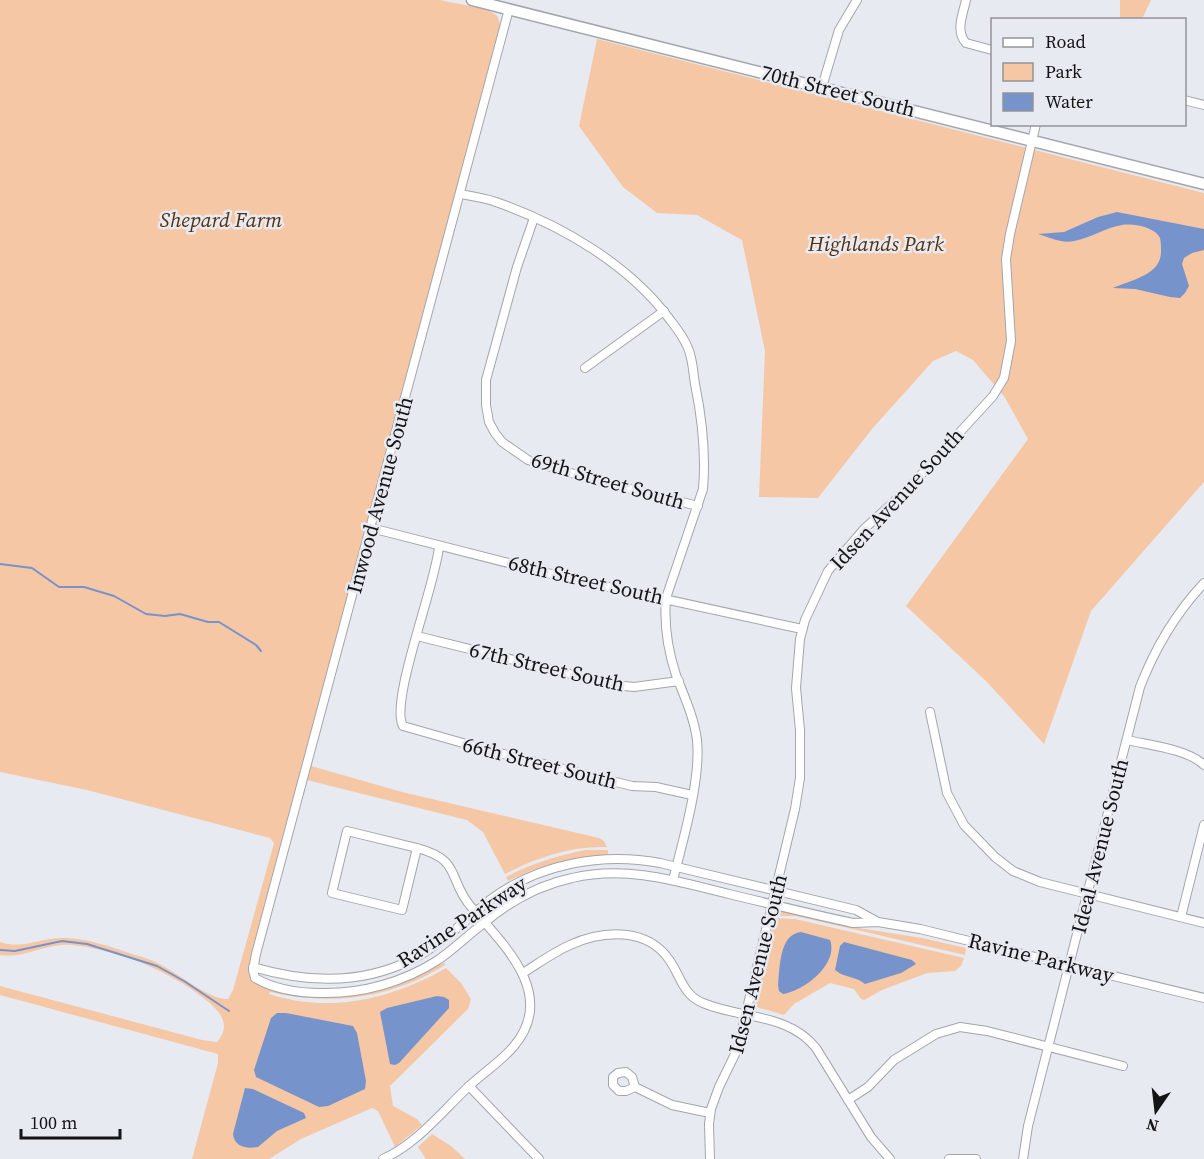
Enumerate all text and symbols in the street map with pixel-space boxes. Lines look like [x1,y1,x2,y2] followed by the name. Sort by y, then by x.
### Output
[991,18,1186,126] legend
[1045,29,1086,54] text: Road
[758,57,918,124] street label: 70th Street South
[1045,59,1082,84] text: Park
[1045,89,1093,114] text: Water
[160,205,282,234] park label: Shepard Farm
[807,229,944,258] park label: Highlands Park
[339,393,420,597] street label: Inwood Avenue South
[823,421,970,576] street label: Idsen Avenue South
[528,445,688,516] street label: 69th Street South
[506,548,666,611] street label: 68th Street South
[467,635,627,698] street label: 67th Street South
[460,729,620,796] street label: 66th Street South
[1064,755,1135,936] street label: Ideal Avenue South
[391,869,532,974] street label: Ravine Parkway
[721,871,794,1057] street label: Idsen Avenue South
[965,925,1117,990] street label: Ravine Parkway
[1126,1081,1186,1141] north arrow
[21,1102,120,1140] scale bar
[30,1110,77,1135] text: 100 m
[1144,1113,1161,1138] text: N

